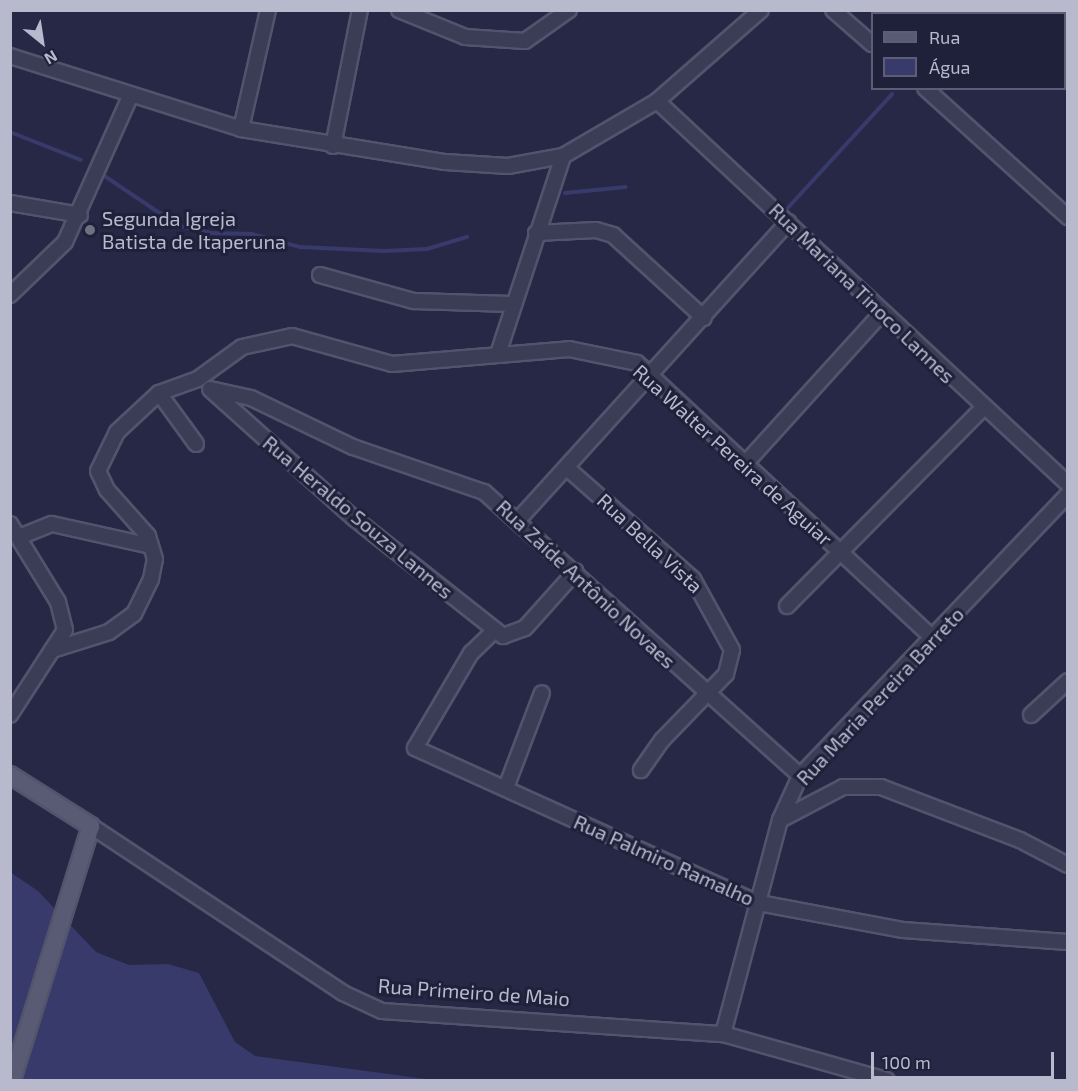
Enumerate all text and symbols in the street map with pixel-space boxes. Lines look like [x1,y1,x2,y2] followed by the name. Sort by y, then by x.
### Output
[12,12,72,72] north arrow
[871,12,1066,90] legend
[929,26,960,48] text: Rua
[41,47,61,69] text: N
[929,56,970,78] text: Água
[764,198,960,388] street label: Rua Mariana Tinoco Lannes
[102,207,286,254] place label: Segunda Igreja Batista de Itaperuna
[83,223,97,237] marker: Segunda Igreja Batista de Itaperuna
[628,359,838,551] street label: Rua Walter Pereira de Aguiar
[258,430,458,604] street label: Rua Heraldo Souza Lannes
[592,488,708,598] street label: Rua Bella Vista
[491,495,681,673] street label: Rua Zaíde Antônio Novaes
[791,602,969,790] street label: Rua Maria Pereira Barreto
[570,809,758,911] street label: Rua Palmiro Ramalho
[377,973,571,1011] street label: Rua Primeiro de Maio
[874,1040,1057,1078] scale bar
[882,1051,931,1073] text: 100 m

